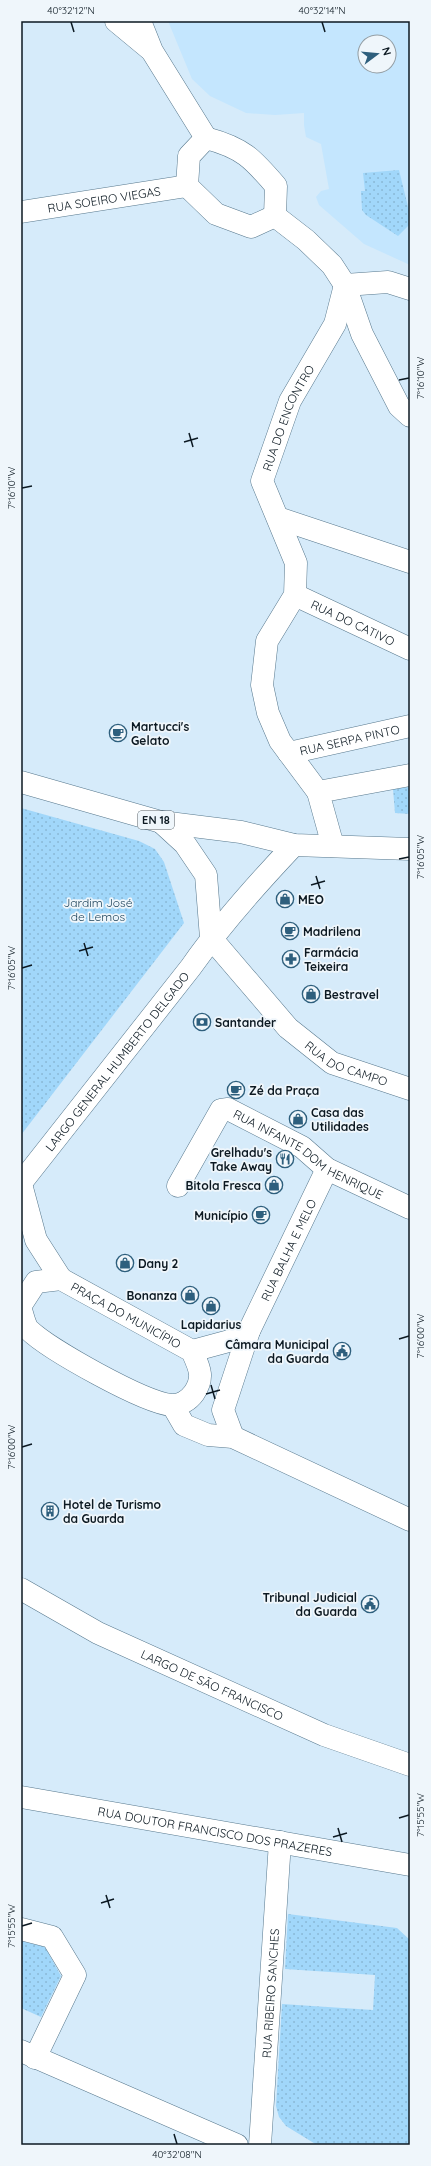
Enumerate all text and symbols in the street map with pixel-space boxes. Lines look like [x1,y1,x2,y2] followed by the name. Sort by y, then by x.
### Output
[47,4,95,17] text: 40°32'12"N
[298,4,346,17] text: 40°32'14"N
[357,34,397,74] north arrow
[379,45,394,57] text: N
[46,183,162,215] street label: RUA SOEIRO VIEGAS
[414,356,427,399] text: 7°16'10"W
[259,362,317,473] street label: RUA DO ENCONTRO
[5,466,18,509] text: 7°16'10"W
[309,596,397,648] street label: RUA DO CATIVO
[131,719,189,748] place label: Martucci's Gelato
[298,721,401,758] street label: RUA SERPA PINTO
[108,723,128,743] cafe icon: Martucci's Gelato
[138,811,174,829] road number: EN 18
[414,834,427,879] text: 7°16'05"W
[275,889,295,909] shop icon: MEO
[298,892,324,907] place label: MEO
[63,895,133,924] park label: Jardim José de Lemos
[280,921,300,941] cafe icon: Madrilena
[303,924,361,939] place label: Madrilena
[5,945,18,990] text: 7°16'05"W
[304,945,358,974] place label: Farmácia Teixeira
[281,949,301,969] pharmacy icon: Farmácia Teixeira
[42,969,192,1154] street label: LARGO GENERAL HUMBERTO DELGADO
[301,984,321,1004] shop icon: Bestravel
[324,987,379,1002] place label: Bestravel
[192,1012,212,1032] bank icon: Santander
[215,1015,276,1030] place label: Santander
[302,1037,390,1089] street label: RUA DO CAMPO
[226,1080,246,1100] cafe icon: Zé da Praça
[249,1083,319,1098] place label: Zé da Praça
[311,1105,369,1134] place label: Casa das Utilidades
[231,1106,386,1202] street label: RUA INFANTE DOM HENRIQUE
[288,1109,308,1129] shop icon: Casa das Utilidades
[210,1145,272,1174] place label: Grelhadu's Take Away
[275,1149,295,1169] restaurant icon: Grelhadu's Take Away
[264,1175,284,1195] shop icon: Bitola Fresca
[186,1178,261,1193] place label: Bitola Fresca
[257,1196,319,1303] street label: RUA BALHA E MELO
[251,1205,271,1225] cafe icon: Município
[194,1208,248,1223] place label: Município
[115,1253,135,1273] shop icon: Dany 2
[138,1256,179,1271] place label: Dany 2
[68,1279,184,1351] street label: PRAÇA DO MUNICÍPIO
[180,1285,200,1305] shop icon: Bonanza
[126,1288,177,1303] place label: Bonanza
[201,1296,221,1316] shop icon: Lapidarius
[414,1313,427,1358] text: 7°16'00"W
[181,1317,242,1332] place label: Lapidarius
[225,1337,329,1366] place label: Câmara Municipal da Guarda
[332,1341,352,1361] public building icon: Câmara Municipal da Guarda
[5,1424,18,1469] text: 7°16'00"W
[63,1497,162,1526] place label: Hotel de Turismo da Guarda
[40,1501,60,1521] building icon: Hotel de Turismo da Guarda
[262,1590,357,1619] place label: Tribunal Judicial da Guarda
[360,1594,380,1614] public building icon: Tribunal Judicial da Guarda
[139,1646,286,1723] street label: LARGO DE SÃO FRANCISCO
[414,1793,427,1837] text: 7°15'55"W
[97,1803,334,1859] street label: RUA DOUTOR FRANCISCO DOS PRAZERES
[5,1904,18,1948] text: 7°15'55"W
[258,1928,282,2059] street label: RUA RIBEIRO SANCHES
[152,2148,202,2161] text: 40°32'08"N

